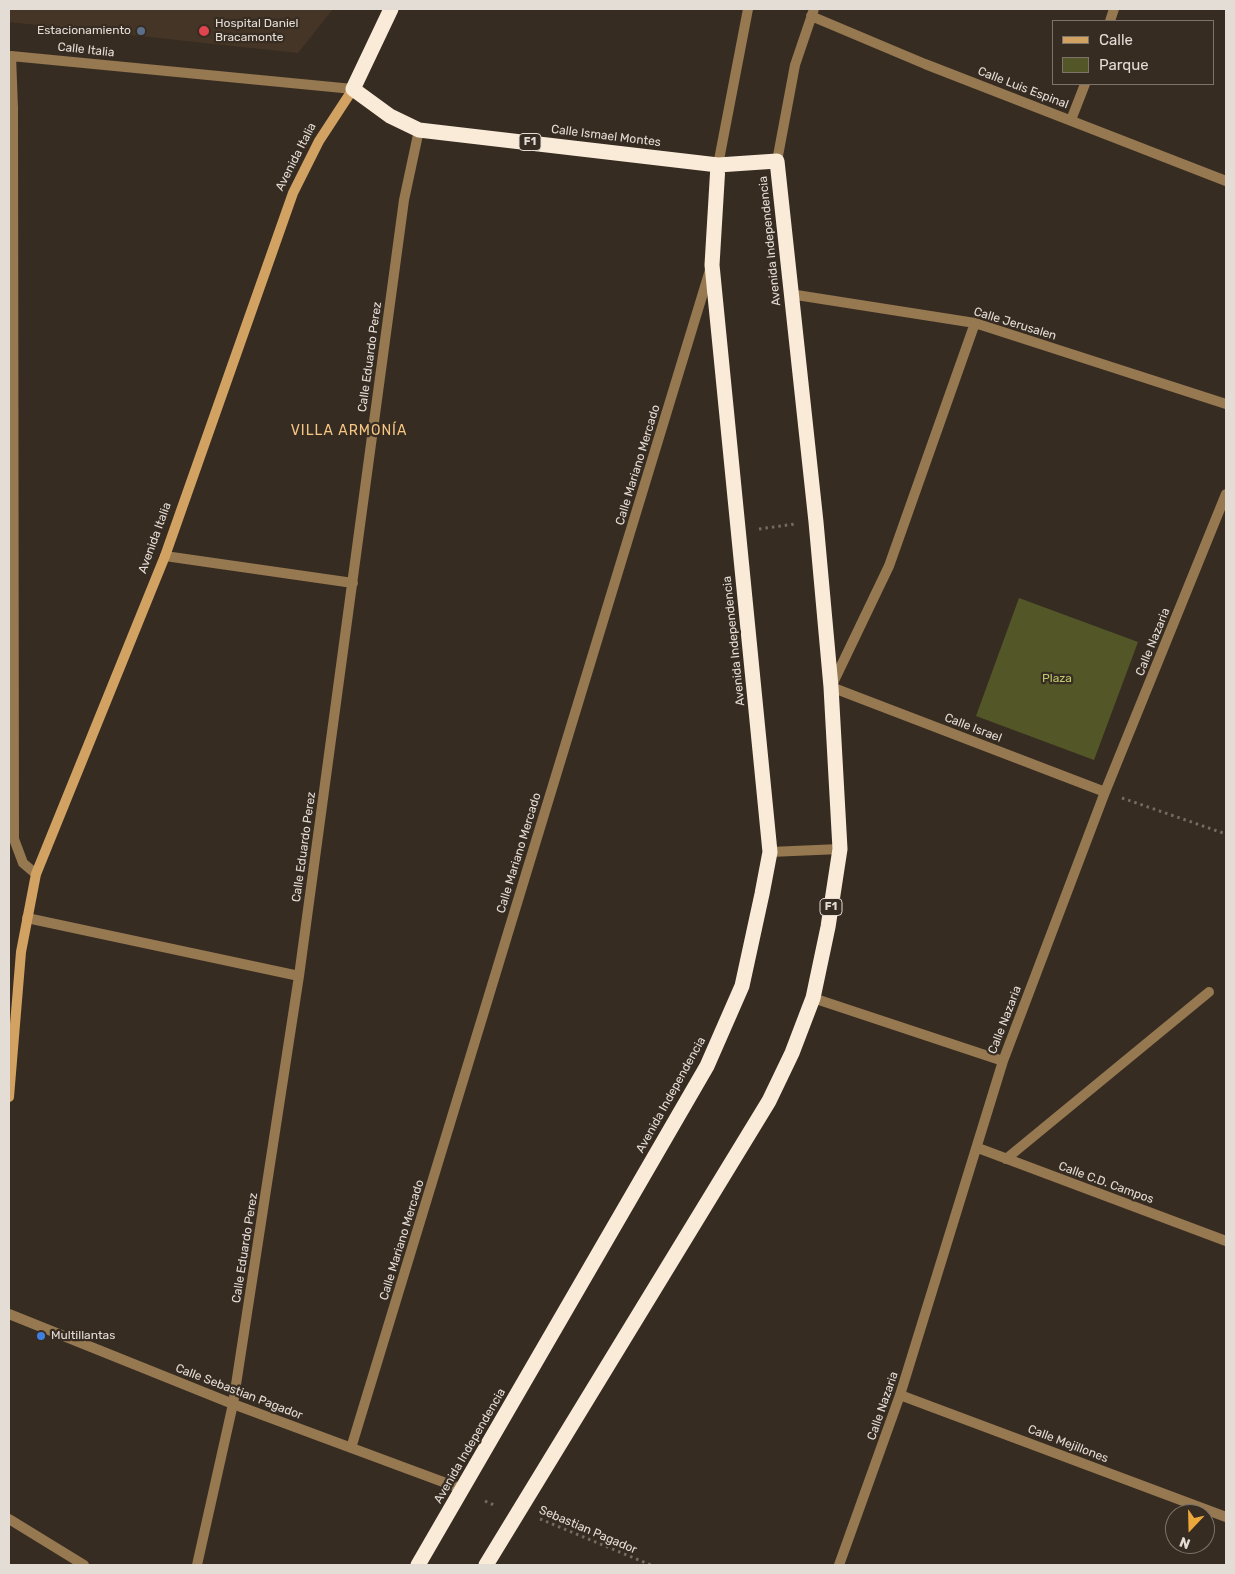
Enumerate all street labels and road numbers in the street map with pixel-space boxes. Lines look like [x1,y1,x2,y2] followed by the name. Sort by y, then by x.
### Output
[57,40,115,60] street label: Calle Italia
[976,64,1070,112] street label: Calle Luis Espinal
[273,120,319,194] street label: Avenida Italia
[550,122,662,150] street label: Calle Ismael Montes
[519,134,541,150] road number: F1
[756,175,784,307] street label: Avenida Independencia
[355,301,385,413] street label: Calle Eduardo Perez
[972,305,1058,343] street label: Calle Jerusalen
[613,403,663,527] street label: Calle Mariano Mercado
[135,500,175,576] street label: Avenida Italia
[720,575,748,707] street label: Avenida Independencia
[1133,606,1173,678] street label: Calle Nazaria
[942,710,1004,746] street label: Calle Israel
[289,791,319,903] street label: Calle Eduardo Perez
[494,791,544,915] street label: Calle Mariano Mercado
[820,899,842,916] road number: F1
[985,984,1025,1056] street label: Calle Nazaria
[633,1034,709,1156] street label: Avenida Independencia
[1056,1159,1156,1207] street label: Calle C.D. Campos
[377,1178,427,1302] street label: Calle Mariano Mercado
[229,1192,261,1304] street label: Calle Eduardo Perez
[173,1361,305,1423] street label: Calle Sebastian Pagador
[864,1370,902,1442] street label: Calle Nazaria
[431,1386,509,1506] street label: Avenida Independencia
[1026,1422,1110,1466] street label: Calle Mejillones
[537,1503,639,1557] street label: Sebastian Pagador

